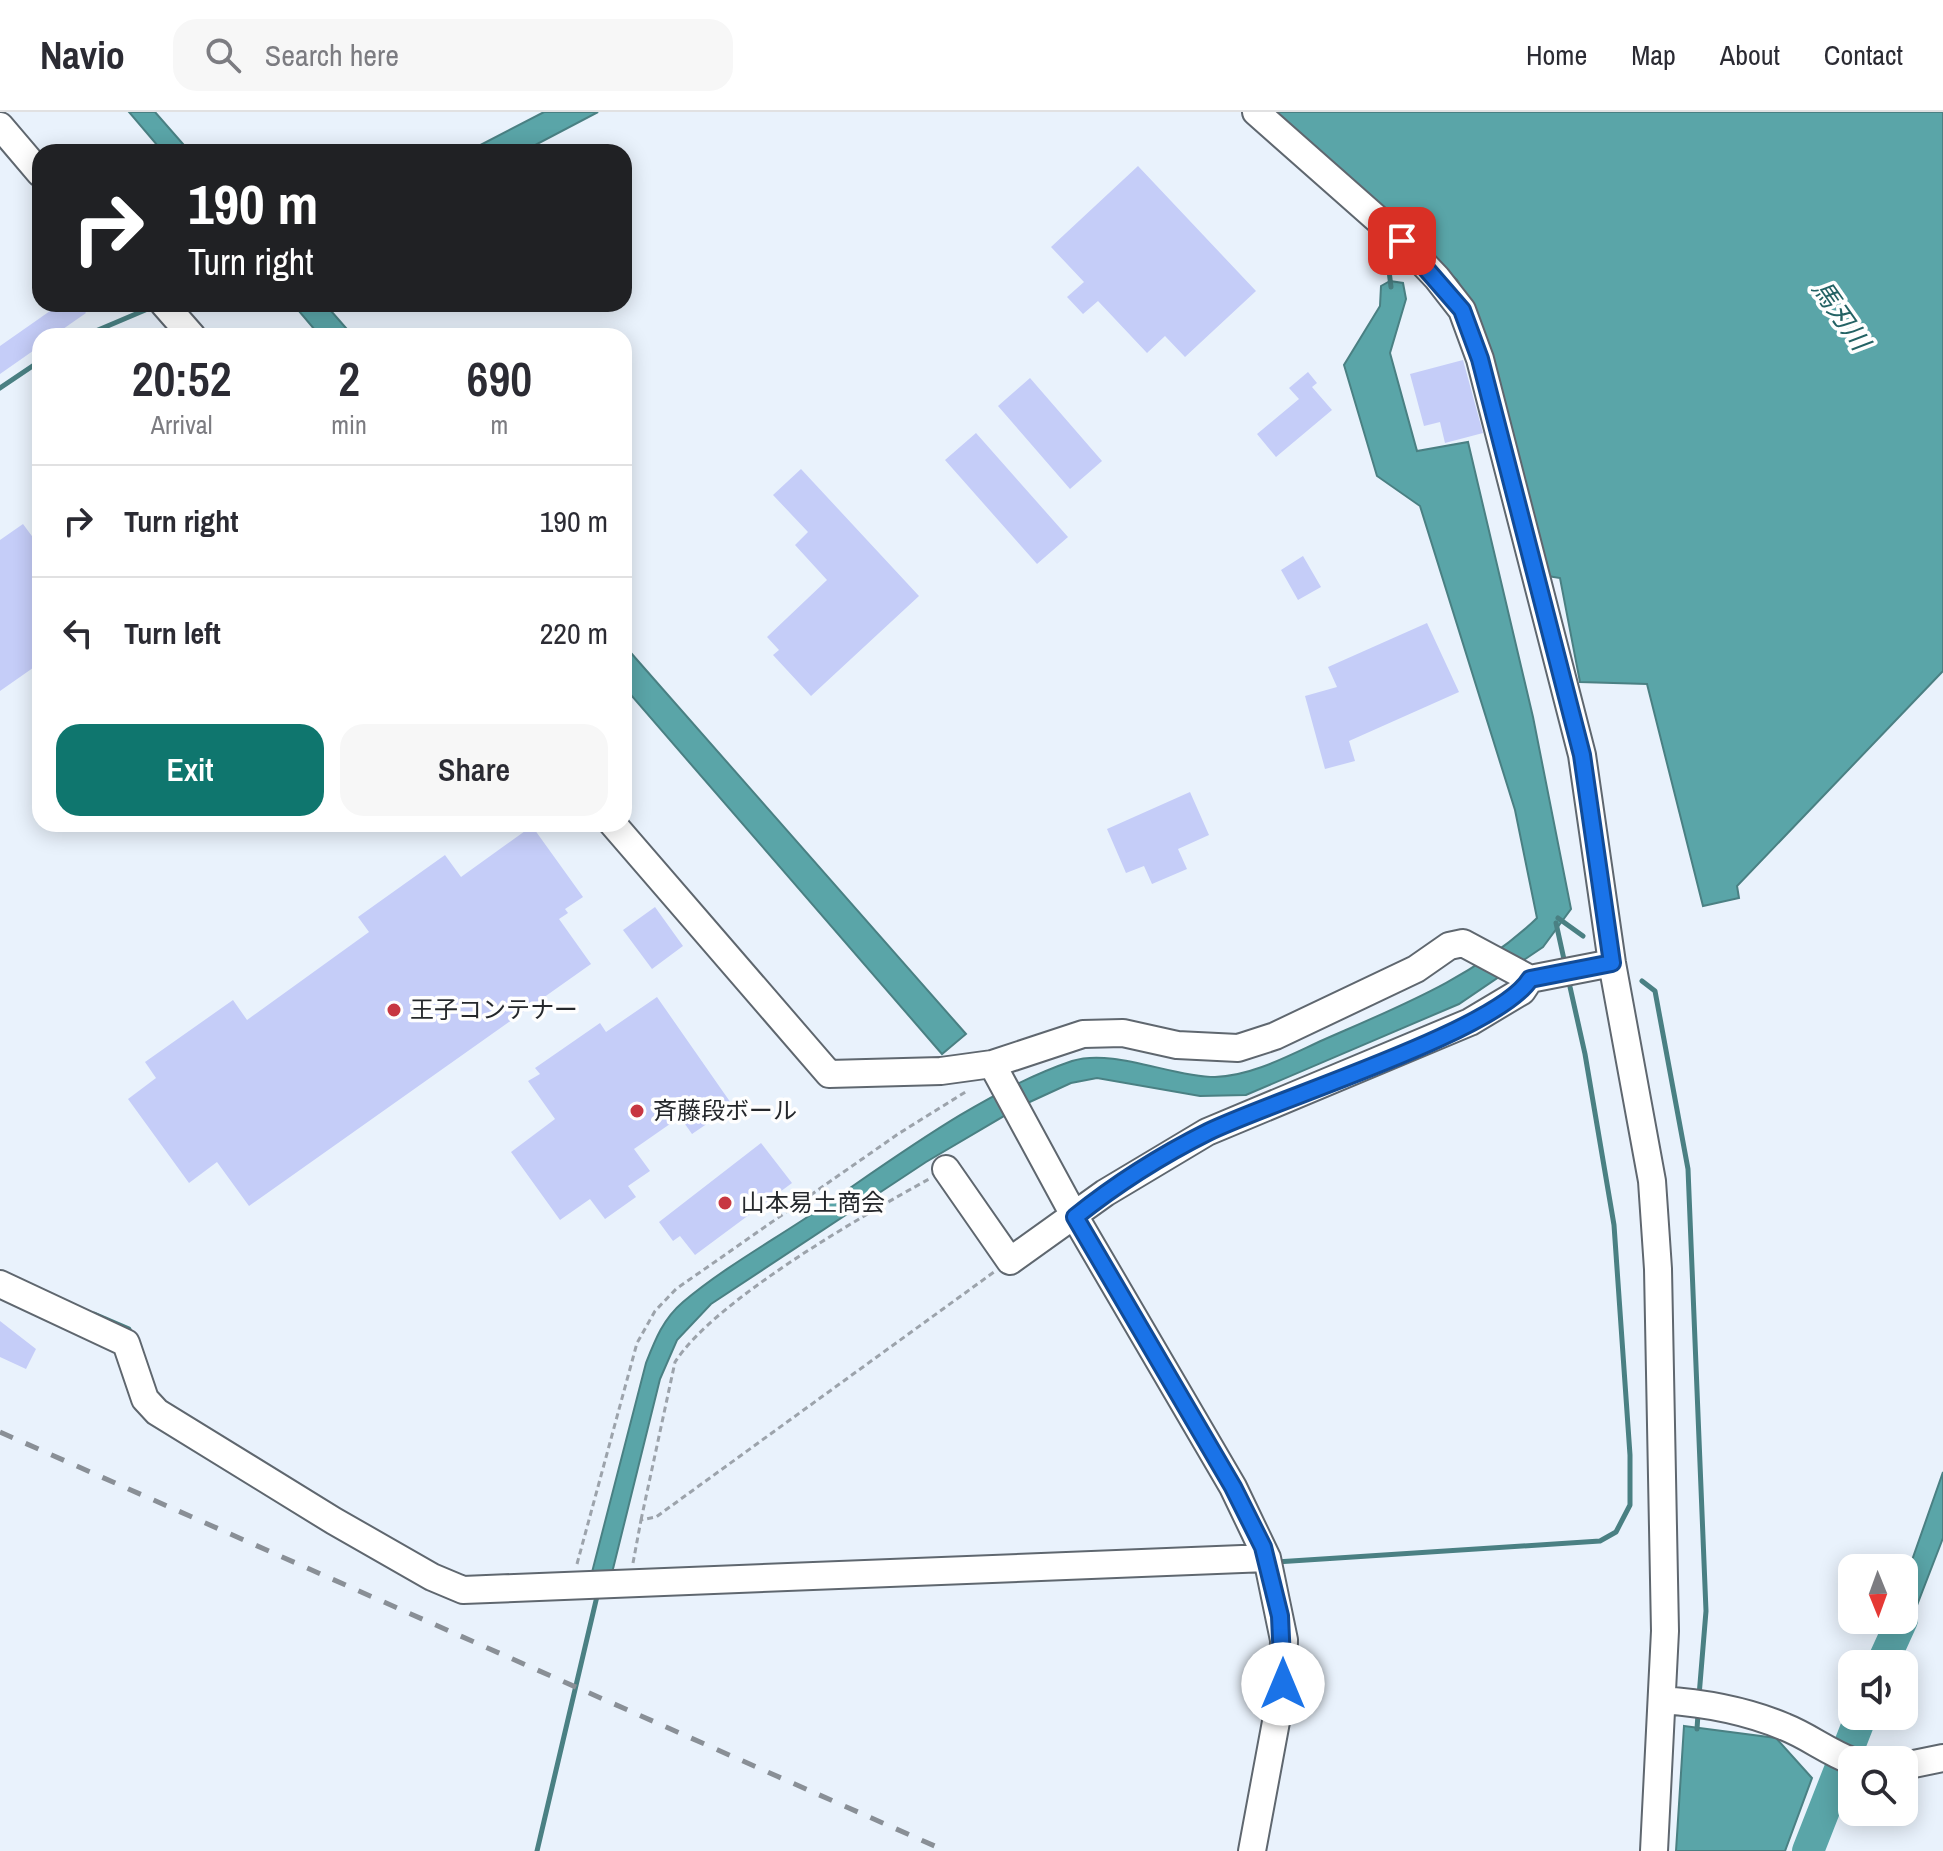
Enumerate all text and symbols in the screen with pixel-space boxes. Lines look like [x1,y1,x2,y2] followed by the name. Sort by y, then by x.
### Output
[173,19,733,91] search box
[40,30,125,81] text: Navio
[201,33,245,77] icon: search
[265,35,399,75] text: Search here
[1526,36,1587,74] text: Home
[1631,36,1676,74] text: Map
[1720,36,1780,74] text: About
[1824,36,1903,74] text: Contact
[188,166,318,241] text: 190 m
[56,176,160,280] icon: right
[1368,207,1436,275] pin
[1380,219,1424,263] icon: arrive
[188,238,313,286] text: Turn right
[1805,273,1880,359] water label: 馬刃川
[132,346,232,411] text: 20:52
[338,346,360,411] text: 2
[467,346,532,411] text: 690
[151,407,212,442] text: Arrival
[331,407,367,442] text: min
[491,407,508,442] text: m
[56,499,100,543] icon: right
[124,501,238,541] text: Turn right
[540,501,608,541] text: 190 m
[56,611,100,655] icon: left
[124,613,221,653] text: Turn left
[540,613,608,653] text: 220 m
[56,724,324,816] button: Exit
[340,724,608,816] button: Share
[410,993,578,1025] place label: 王子コンテナー
[385,1001,403,1019] marker: 王子コンテナー
[653,1094,797,1126] place label: 斉藤段ボール
[628,1102,646,1120] marker: 斉藤段ボール
[741,1186,885,1218] place label: 山本易土商会
[716,1194,734,1212] marker: 山本易土商会
[1838,1554,1918,1634] north arrow
[1838,1554,1918,1826] map controls
[1241,1642,1325,1726] position arrow
[1838,1650,1918,1730] button: sound
[1838,1746,1918,1826] button: search

